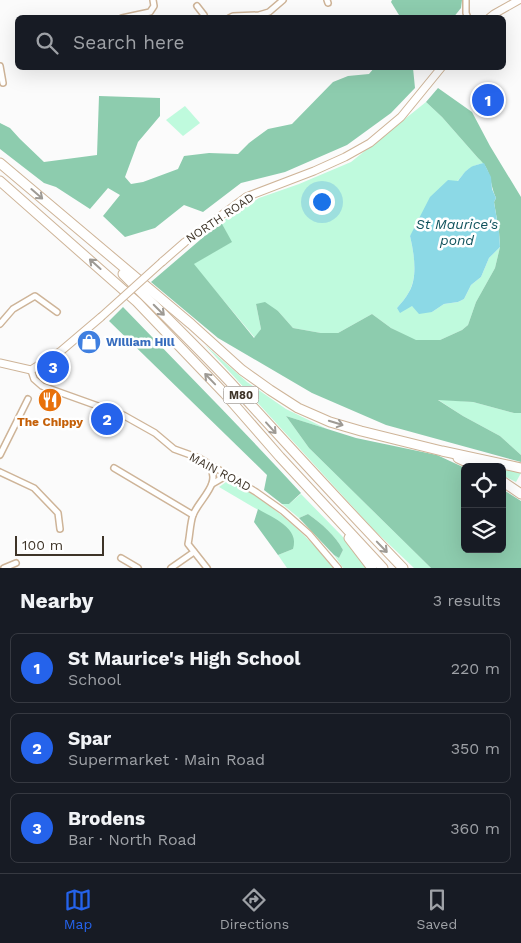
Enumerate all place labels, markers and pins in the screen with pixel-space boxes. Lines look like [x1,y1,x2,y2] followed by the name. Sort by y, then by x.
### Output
[472,81,504,119] pin: 1
[76,329,102,355] shop icon: William Hill
[106,335,175,349] place label: William Hill
[37,348,69,386] pin: 3
[37,387,63,413] restaurant icon: The Chippy
[91,400,123,438] pin: 2
[17,415,83,429] place label: The Chippy

